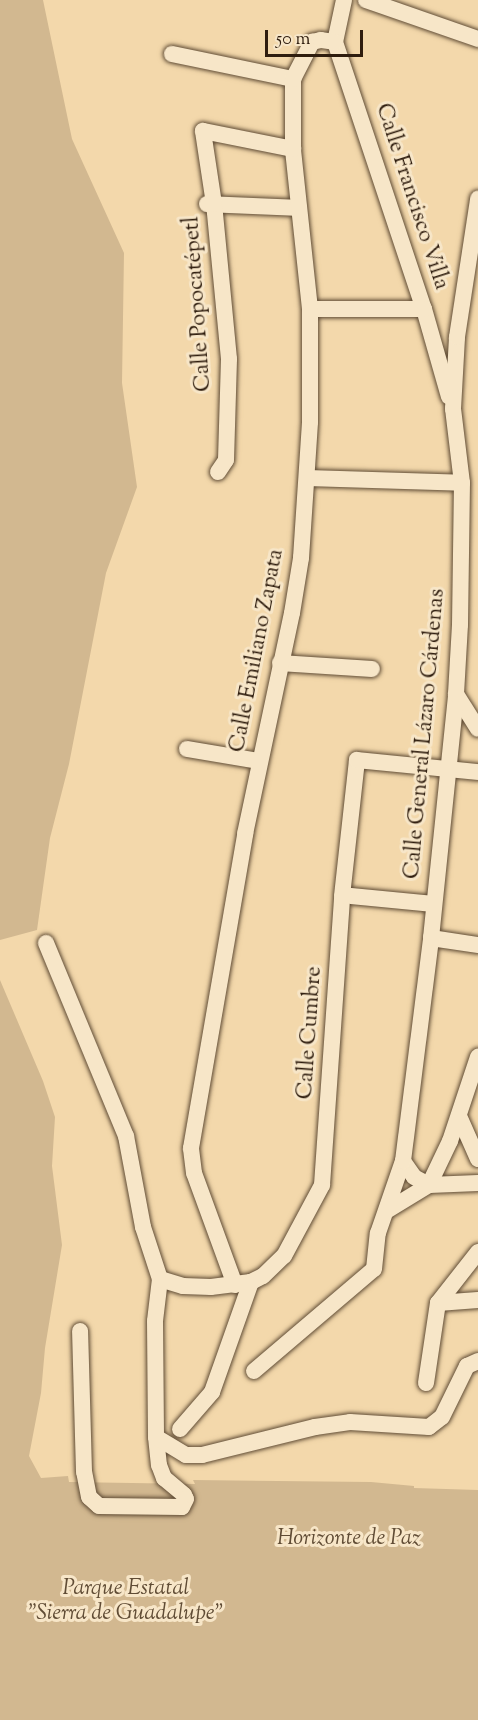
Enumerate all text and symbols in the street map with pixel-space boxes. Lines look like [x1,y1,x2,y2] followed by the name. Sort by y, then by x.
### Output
[268,18,366,56] scale bar
[276,27,310,53] text: 50 m
[368,101,454,293] street label: Calle Francisco Villa
[180,216,218,392] street label: Calle Popocatépetl
[225,547,291,755] street label: Calle Emiliano Zapata
[400,588,452,880] street label: Calle General Lázaro Cárdenas
[293,966,329,1100] street label: Calle Cumbre
[277,1527,421,1553] park label: Horizonte de Paz
[28,1576,224,1628] park label: Parque Estatal "Sierra de Guadalupe"

